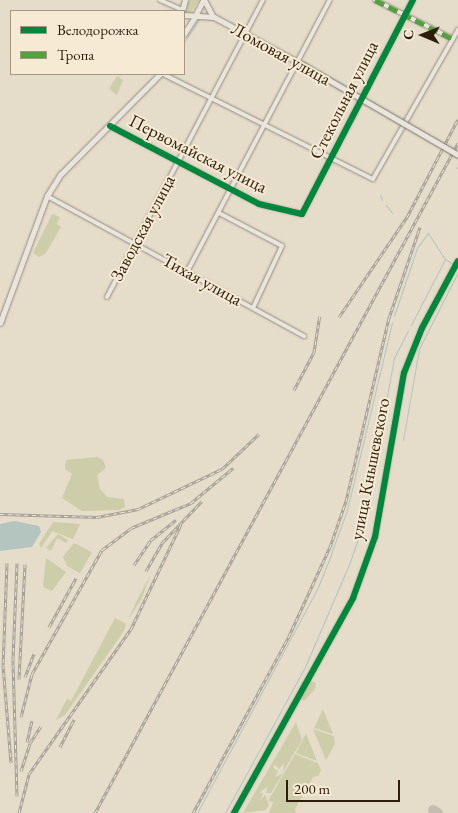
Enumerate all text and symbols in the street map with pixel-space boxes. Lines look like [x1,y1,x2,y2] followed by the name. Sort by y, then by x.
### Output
[10,10,185,75] legend
[398,10,448,60] north arrow
[228,18,334,90] street label: Ломовая улица
[57,20,138,39] text: Велодорожка
[399,30,417,40] text: С
[305,37,383,163] street label: Стекольная улица
[57,45,94,64] text: Тропа
[125,110,271,198] street label: Первомайская улица
[106,171,180,285] street label: Заводская улица
[158,249,246,311] street label: Тихая улица
[346,396,394,542] street label: улица Кнышевского
[288,770,402,802] scale bar
[294,779,330,798] text: 200 m

